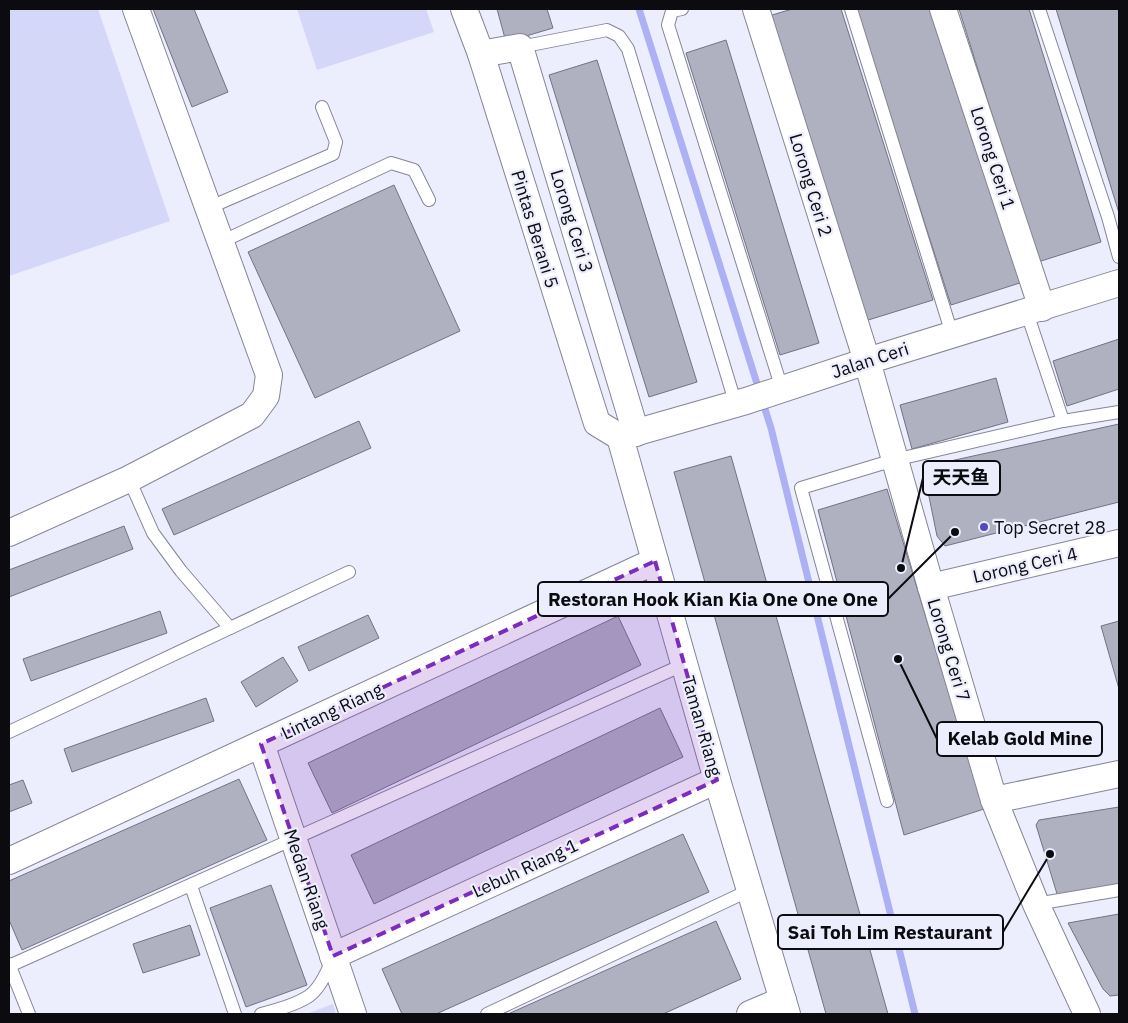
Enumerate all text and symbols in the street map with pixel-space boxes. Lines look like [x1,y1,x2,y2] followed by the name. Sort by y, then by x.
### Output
[966,104,1020,212] street label: Lorong Ceri 1
[784,131,838,239] street label: Lorong Ceri 2
[506,167,564,291] street label: Pintas Berani 5
[545,167,599,275] street label: Lorong Ceri 3
[828,337,912,383] street label: Jalan Ceri
[923,461,1000,495] callout: 天天鱼
[932,465,990,489] text: 天天鱼
[994,516,1106,539] place label: Top Secret 28
[978,521,990,533] marker: Top Secret 28
[970,542,1080,588] street label: Lorong Ceri 4
[538,582,888,616] callout: Restoran Hook Kian Kia One One One
[548,587,878,611] text: Restoran Hook Kian Kia One One One
[922,596,976,704] street label: Lorong Ceri 7
[677,673,727,780] street label: Taman Riang
[278,677,387,744] street label: Lintang Riang
[937,722,1102,756] callout: Kelab Gold Mine
[947,726,1093,750] text: Kelab Gold Mine
[279,826,335,933] street label: Medan Riang
[468,833,582,903] street label: Lebuh Riang 1
[778,915,1003,949] callout: Sai Toh Lim Restaurant
[788,920,992,944] text: Sai Toh Lim Restaurant

